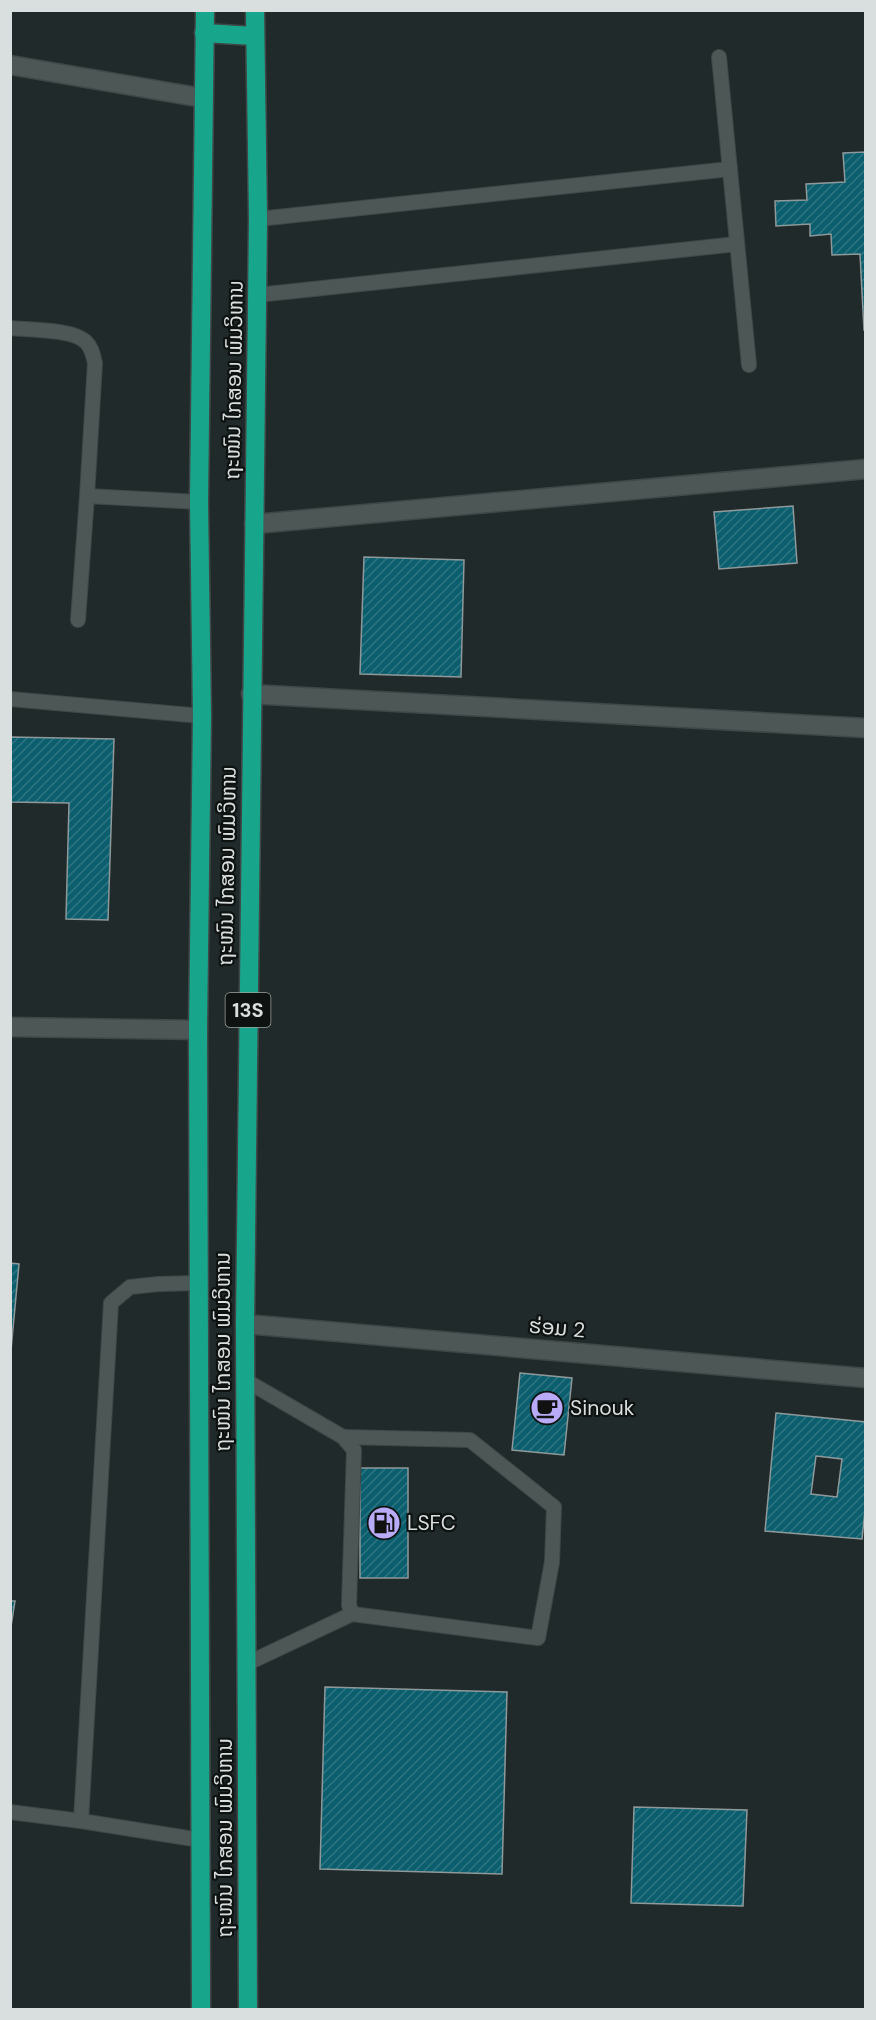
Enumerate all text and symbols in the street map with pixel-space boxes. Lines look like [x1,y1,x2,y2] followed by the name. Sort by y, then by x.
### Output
[218,280,250,480] street label: ຖະໜົນ ໄກສອນ ພົມວິຫານ
[211,766,243,966] street label: ຖະໜົນ ໄກສອນ ພົມວິຫານ
[226,993,270,1027] road number: 13S
[209,1252,237,1452] street label: ຖະໜົນ ໄກສອນ ພົມວິຫານ
[528,1312,586,1344] street label: ຮ່ອມ 2
[529,1390,565,1426] cafe icon: Sinouk
[570,1394,635,1422] place label: Sinouk
[366,1505,402,1541] fuel station icon: LSFC
[407,1509,456,1537] place label: LSFC
[211,1738,239,1938] street label: ຖະໜົນ ໄກສອນ ພົມວິຫານ

